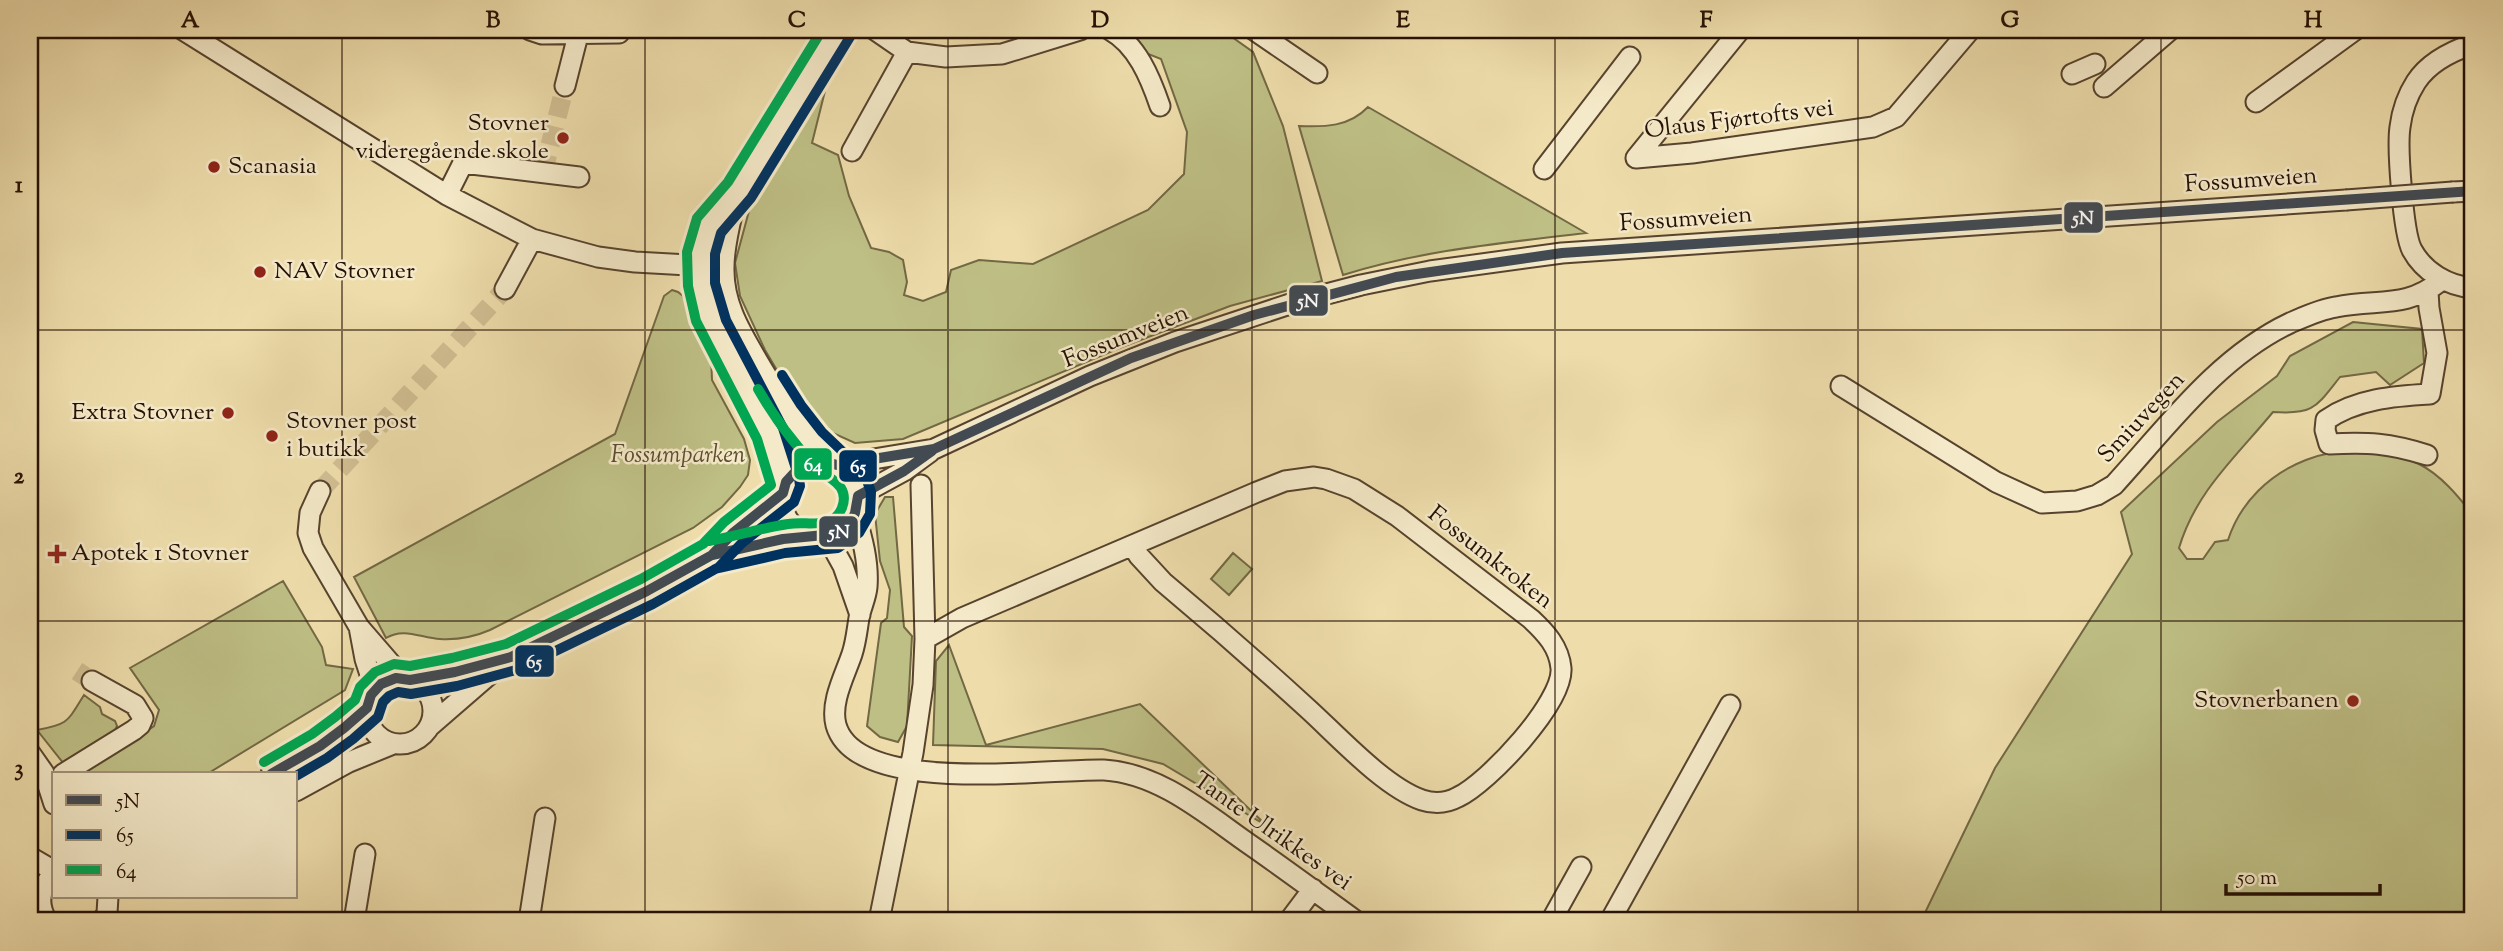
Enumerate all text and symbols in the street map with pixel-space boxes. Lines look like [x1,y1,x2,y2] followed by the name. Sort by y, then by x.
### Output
[181,5,200,38] text: A
[486,5,501,38] text: B
[788,5,806,38] text: C
[1091,5,1109,38] text: D
[1396,5,1410,38] text: E
[1700,5,1713,38] text: F
[2001,5,2020,38] text: G
[2304,5,2323,38] text: H
[1642,92,1836,148] street label: Olaus Fjørtofts vei
[355,107,549,169] place label: Stovner videregående skole
[555,130,571,146] marker: Stovner videregående skole
[228,150,317,184] place label: Scanasia
[206,159,222,175] marker: Scanasia
[2183,159,2319,203] street label: Fossumveien
[15,170,23,203] text: 1
[1618,198,1754,242] street label: Fossumveien
[2063,201,2104,234] line badge: 5N
[2070,206,2094,233] text: 5N
[274,255,415,289] place label: NAV Stovner
[252,264,268,280] marker: NAV Stovner
[1288,284,1329,317] line badge: 5N
[1295,289,1319,316] text: 5N
[1058,296,1194,378] street label: Fossumveien
[2090,364,2194,472] street label: Smiuvegen
[72,396,214,430] place label: Extra Stovner
[220,405,236,421] marker: Extra Stovner
[286,405,417,467] place label: Stovner post i butikk
[264,428,280,444] marker: Stovner post i butikk
[611,439,746,473] park label: Fossumparken
[793,447,833,481] line badge: 64
[838,449,878,483] line badge: 65
[804,453,823,480] text: 64
[850,455,866,482] text: 65
[14,461,25,494] text: 2
[1420,498,1560,618] street label: Fossumkroken
[818,515,859,548] line badge: 5N
[826,520,850,547] text: 5N
[71,537,249,571] place label: Apotek 1 Stovner
[49,546,65,562] marker: Apotek 1 Stovner
[514,644,555,678] line badge: 65
[526,650,542,677] text: 65
[2194,684,2339,718] place label: Stovnerbanen
[2345,693,2361,709] marker: Stovnerbanen
[14,753,24,786] text: 3
[1185,764,1359,900] street label: Tante Ulrikkes vei
[52,772,298,898] legend
[115,788,140,818] text: 5N
[116,822,134,852] text: 65
[2226,853,2380,897] scale bar
[116,858,137,888] text: 64
[2236,864,2277,894] text: 50 m

